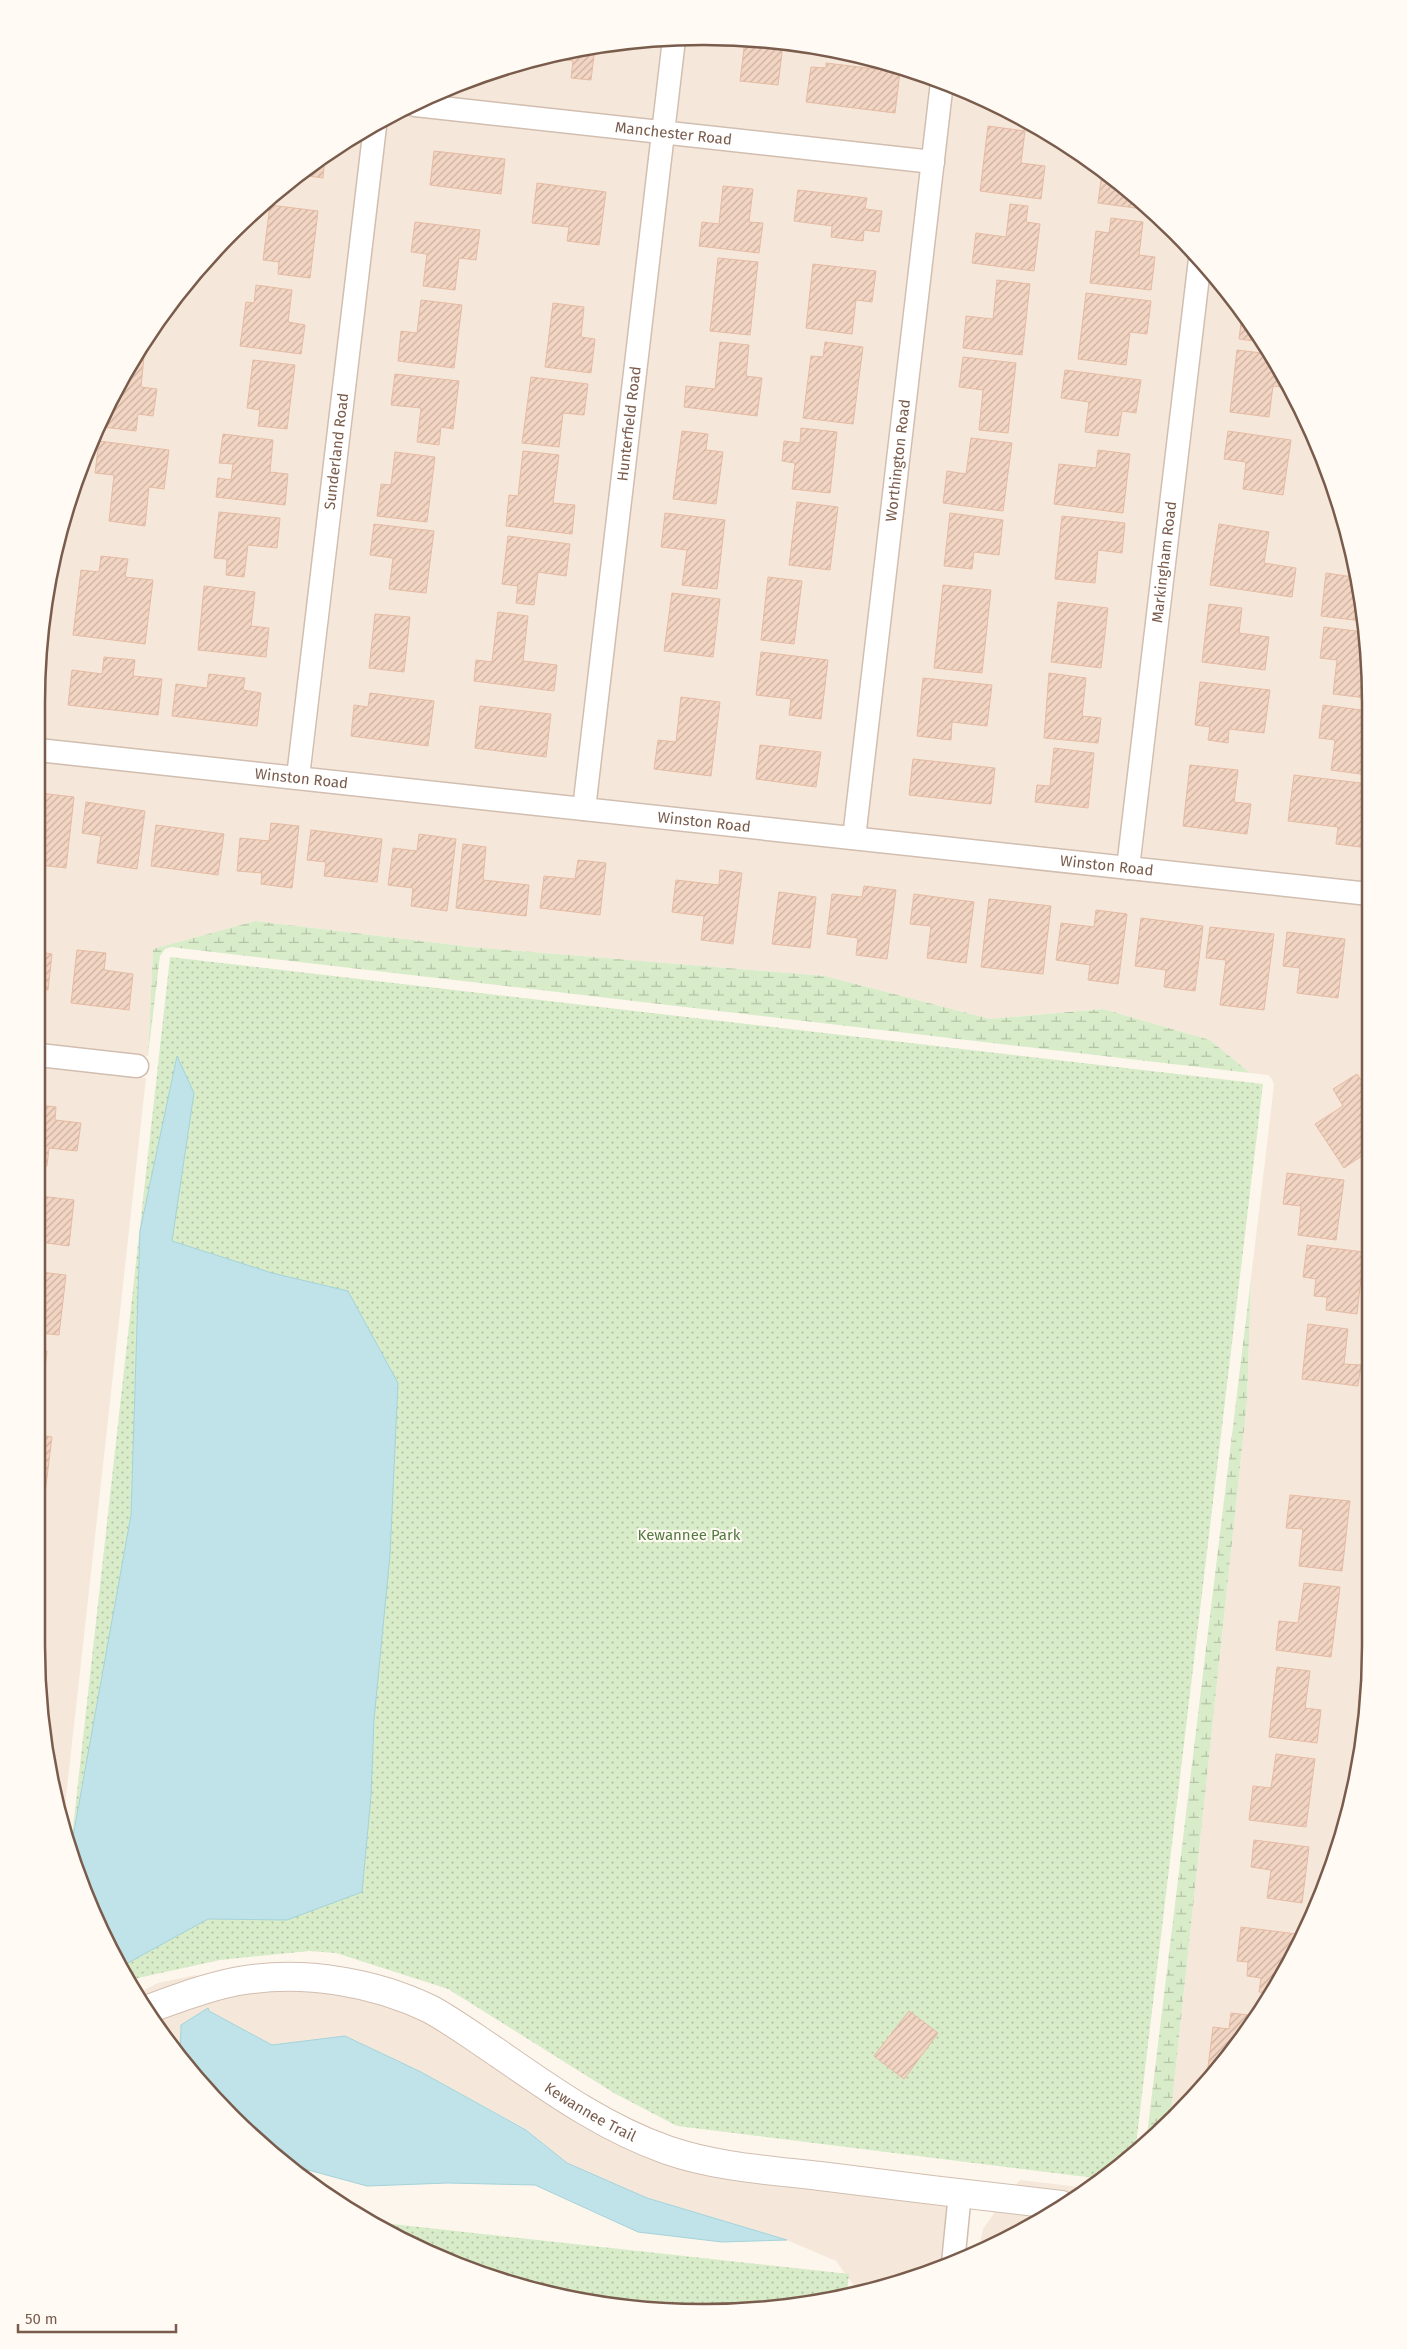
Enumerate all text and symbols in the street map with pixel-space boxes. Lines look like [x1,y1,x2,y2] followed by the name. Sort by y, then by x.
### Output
[614,118,733,149] street label: Manchester Road
[613,365,645,482] street label: Hunterfield Road
[321,392,352,511] street label: Sunderland Road
[882,398,914,523] street label: Worthington Road
[1148,500,1180,624] street label: Markingham Road
[254,765,349,792] street label: Winston Road
[657,808,752,836] street label: Winston Road
[1059,852,1154,880] street label: Winston Road
[638,1526,741,1544] park label: Kewannee Park
[541,2079,639,2146] street label: Kewannee Trail
[18,2302,175,2334] scale bar
[25,2310,58,2328] text: 50 m

